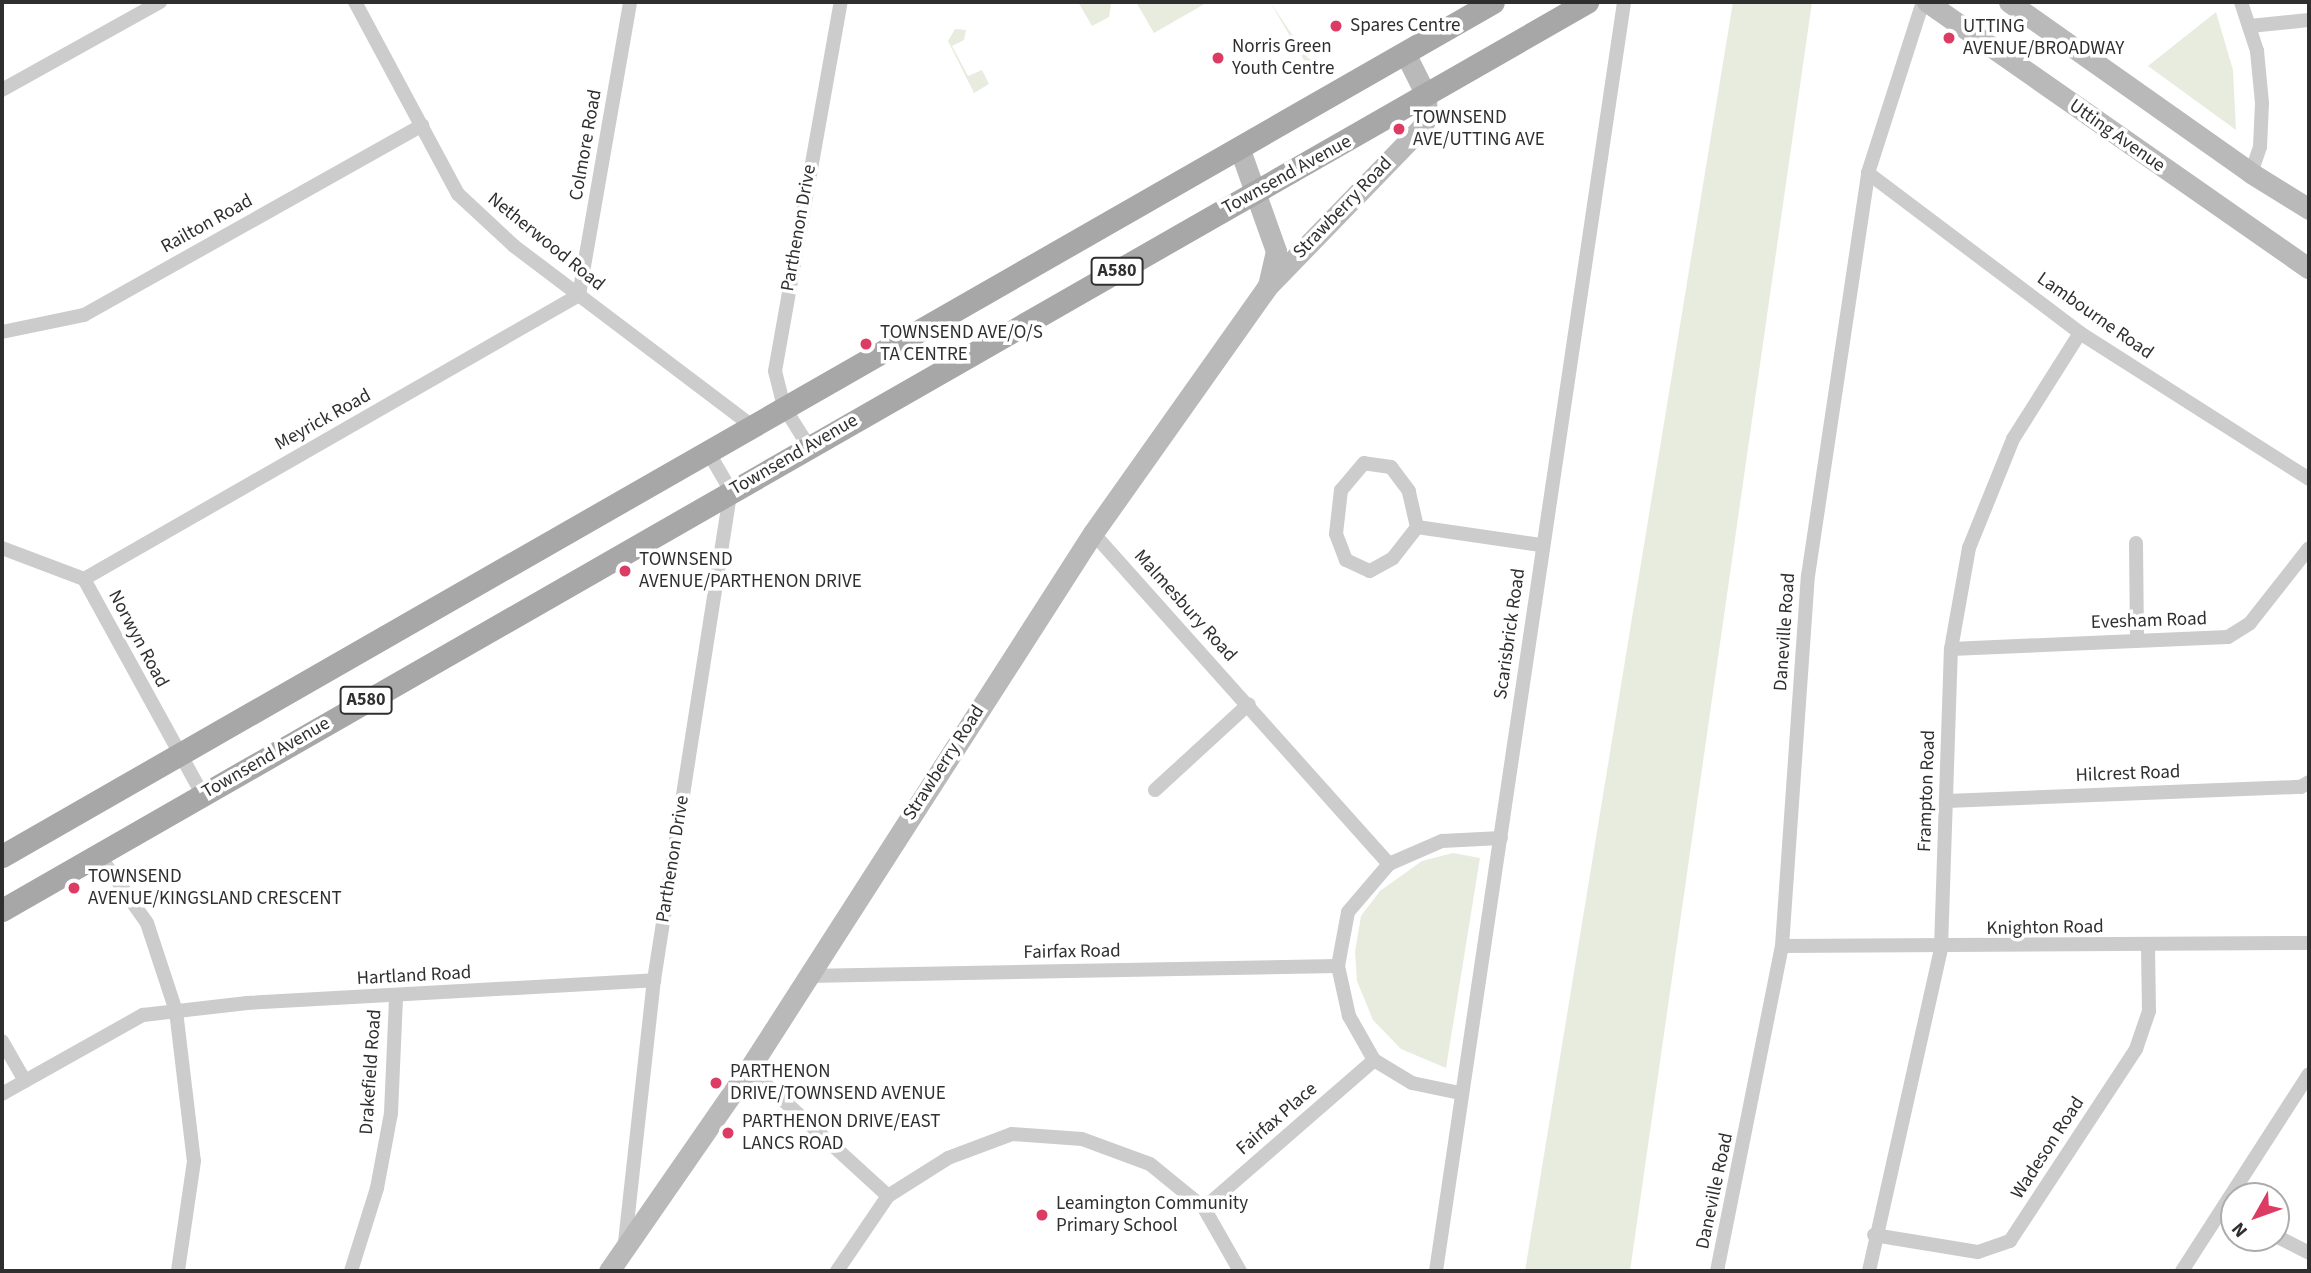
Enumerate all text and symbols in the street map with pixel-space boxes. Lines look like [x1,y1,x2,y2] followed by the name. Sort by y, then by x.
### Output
[1350,15,1461,37] place label: Spares Centre
[1963,16,2124,60] place label: UTTING AVENUE/BROADWAY
[1328,18,1344,34] marker: Spares Centre
[1941,30,1957,46] marker: UTTING AVENUE/BROADWAY
[1232,36,1334,80] place label: Norris Green Youth Centre
[1210,50,1226,66] marker: Norris Green Youth Centre
[565,88,607,202] street label: Colmore Road
[2065,95,2169,177] street label: Utting Avenue
[1413,107,1545,151] place label: TOWNSEND AVE/UTTING AVE
[1391,121,1407,137] marker: TOWNSEND AVE/UTTING AVE
[1219,130,1355,220] street label: Townsend Avenue
[1289,152,1397,264] street label: Strawberry Road
[777,163,821,293] street label: Parthenon Drive
[483,188,609,296] street label: Netherwood Road
[157,189,257,259] street label: Railton Road
[1089,256,1145,286] road number: A580
[2032,267,2158,365] street label: Lambourne Road
[880,322,1043,366] place label: TOWNSEND AVE/O/S TA CENTRE
[858,336,874,352] marker: TOWNSEND AVE/O/S TA CENTRE
[271,384,375,456] street label: Meyrick Road
[726,409,862,501] street label: Townsend Avenue
[1129,545,1241,667] street label: Malmesbury Road
[639,549,862,593] place label: TOWNSEND AVENUE/PARTHENON DRIVE
[617,563,633,579] marker: TOWNSEND AVENUE/PARTHENON DRIVE
[1490,567,1530,701] street label: Scarisbrick Road
[1769,572,1801,692] street label: Daneville Road
[103,586,173,692] street label: Norwyn Road
[2091,608,2207,634] street label: Evesham Road
[338,686,394,714] road number: A580
[898,701,990,825] street label: Strawberry Road
[198,712,334,804] street label: Townsend Avenue
[1913,730,1941,852] street label: Frampton Road
[2075,761,2181,787] street label: Hilcrest Road
[652,794,694,924] street label: Parthenon Drive
[88,866,342,910] place label: TOWNSEND AVENUE/KINGSLAND CRESCENT
[66,880,82,896] marker: TOWNSEND AVENUE/KINGSLAND CRESCENT
[1986,916,2104,940] street label: Knighton Road
[1023,940,1121,964] street label: Fairfax Road
[356,962,472,990] street label: Hartland Road
[355,1009,387,1135] street label: Drakefield Road
[730,1061,946,1105] place label: PARTHENON DRIVE/TOWNSEND AVENUE
[708,1075,724,1091] marker: PARTHENON DRIVE/TOWNSEND AVENUE
[1232,1078,1322,1160] street label: Fairfax Place
[2006,1093,2090,1203] street label: Wadeson Road
[742,1111,941,1155] place label: PARTHENON DRIVE/EAST LANCS ROAD
[720,1125,736,1141] marker: PARTHENON DRIVE/EAST LANCS ROAD
[1692,1131,1738,1251] street label: Daneville Road
[2220,1182,2290,1252] north arrow
[1056,1193,1248,1237] place label: Leamington Community Primary School
[1034,1207,1050,1223] marker: Leamington Community Primary School
[2226,1216,2254,1243] text: N

